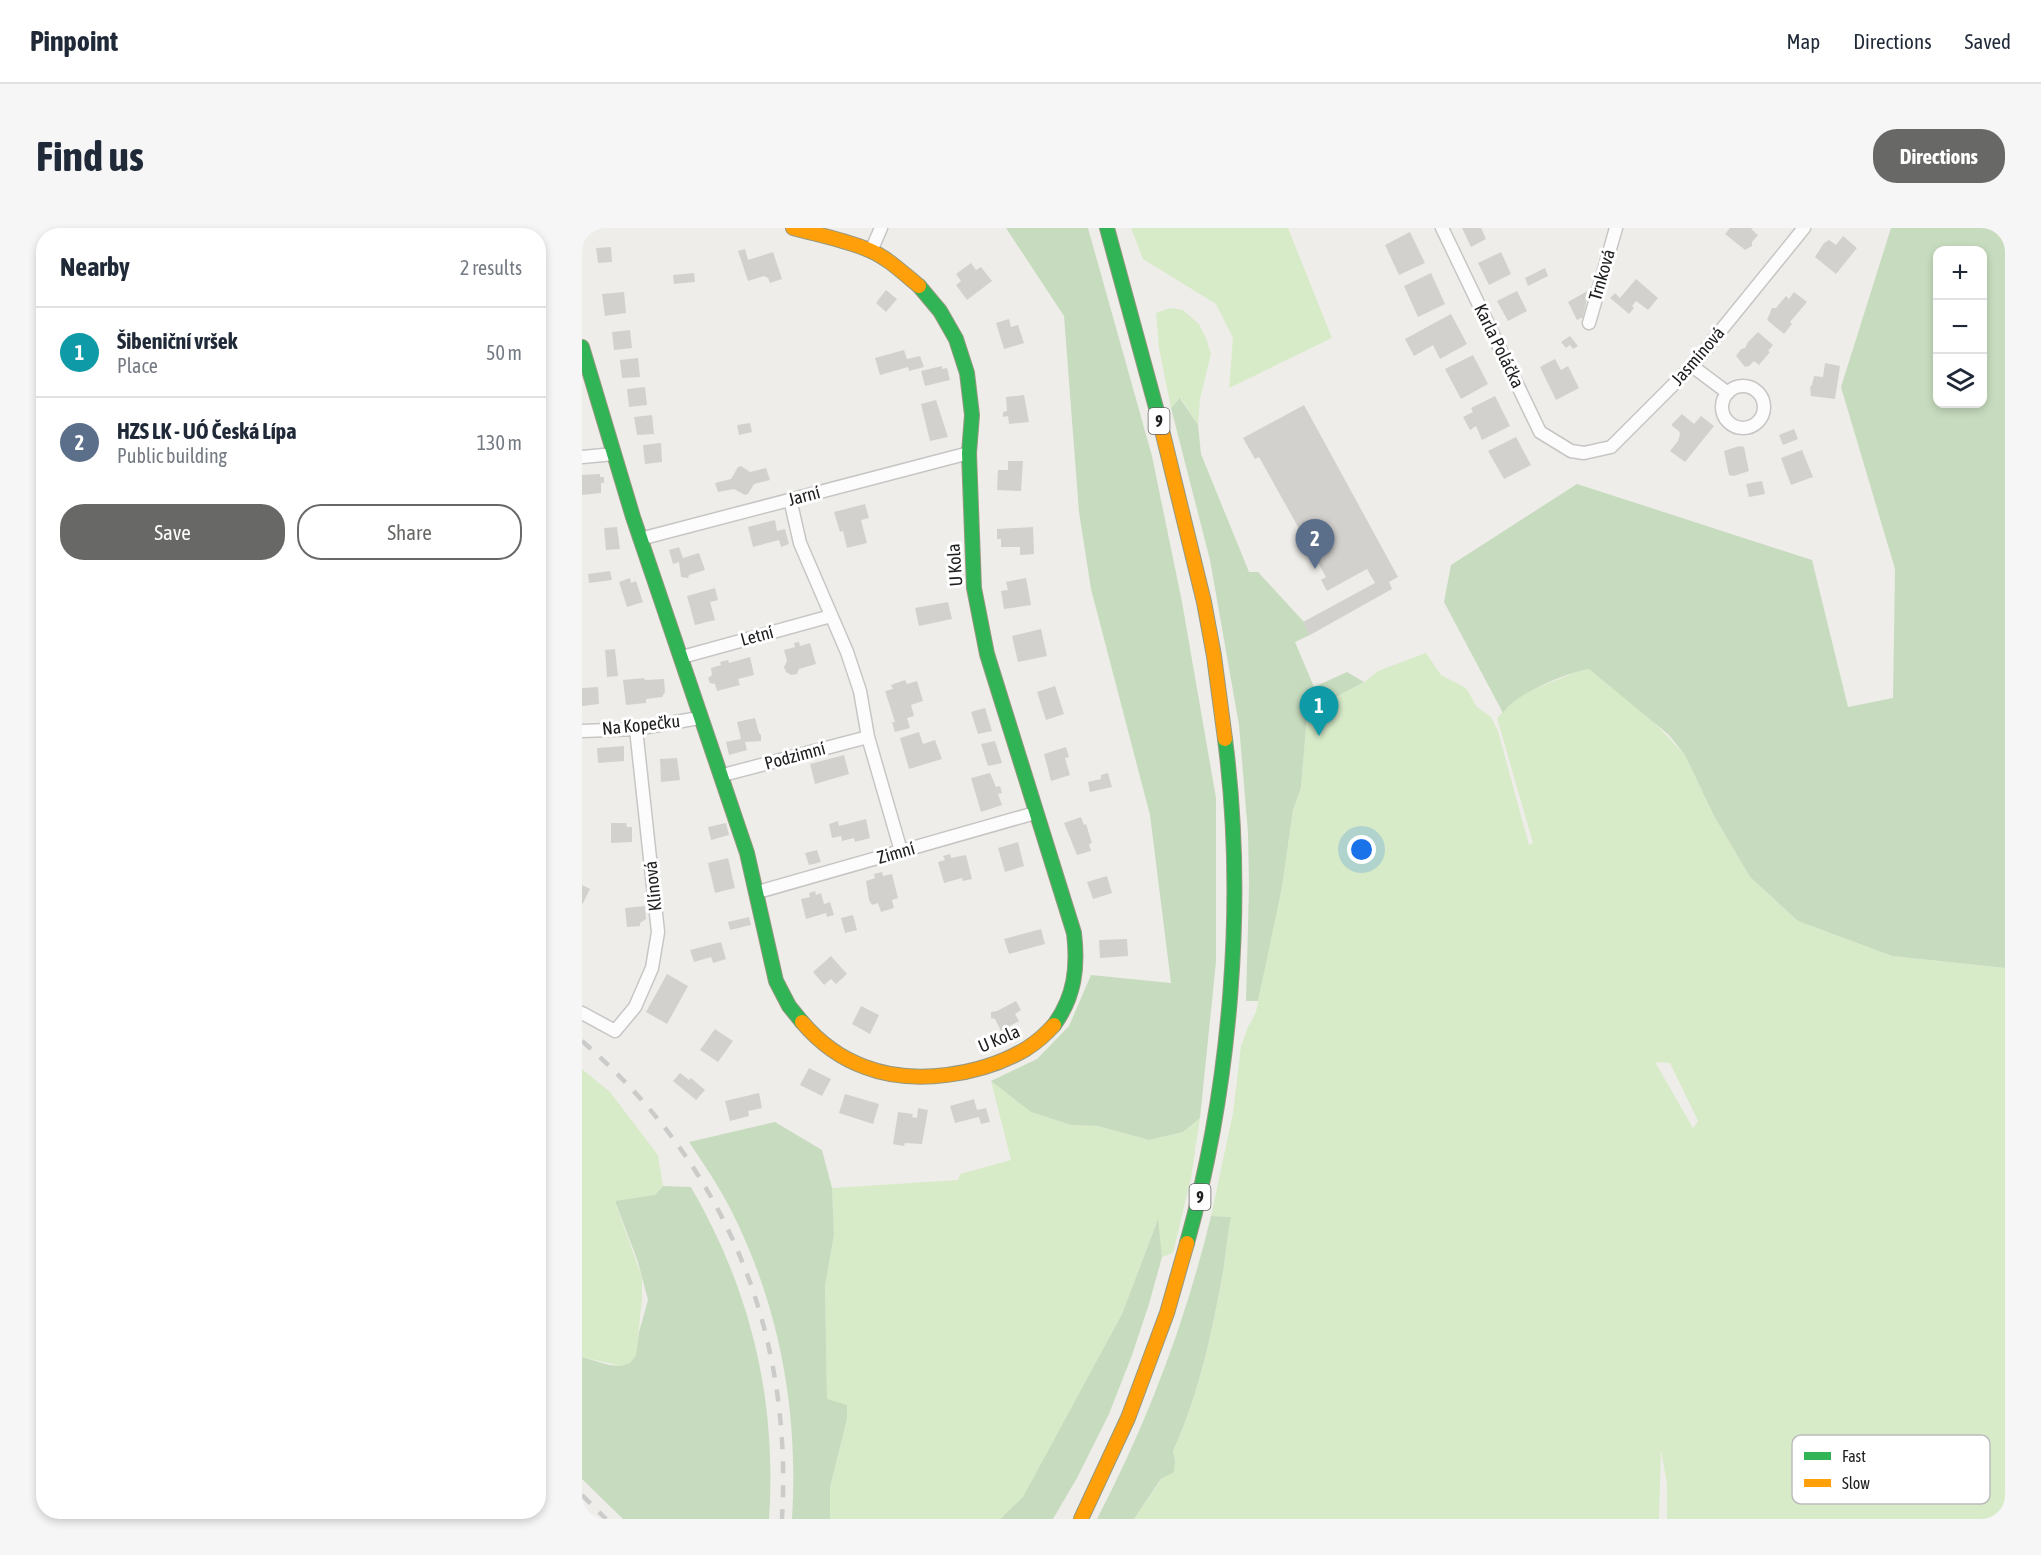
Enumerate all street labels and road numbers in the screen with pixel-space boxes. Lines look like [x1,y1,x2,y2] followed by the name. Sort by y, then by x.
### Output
[1584,247,1619,303] street label: Trnková
[1470,300,1529,391] street label: Karla Poláčka
[1667,322,1729,389] street label: Jasmínová
[1148,408,1170,434] road number: 9
[786,481,822,510] street label: Jarní
[943,543,966,587] street label: U Kola
[738,621,776,650] street label: Letní
[601,710,681,739] street label: Na Kopečku
[762,737,828,774] street label: Podzimní
[875,837,917,868] street label: Zimní
[639,860,666,912] street label: Klínová
[975,1020,1023,1057] street label: U Kola
[1190,1184,1210,1210] road number: 9

